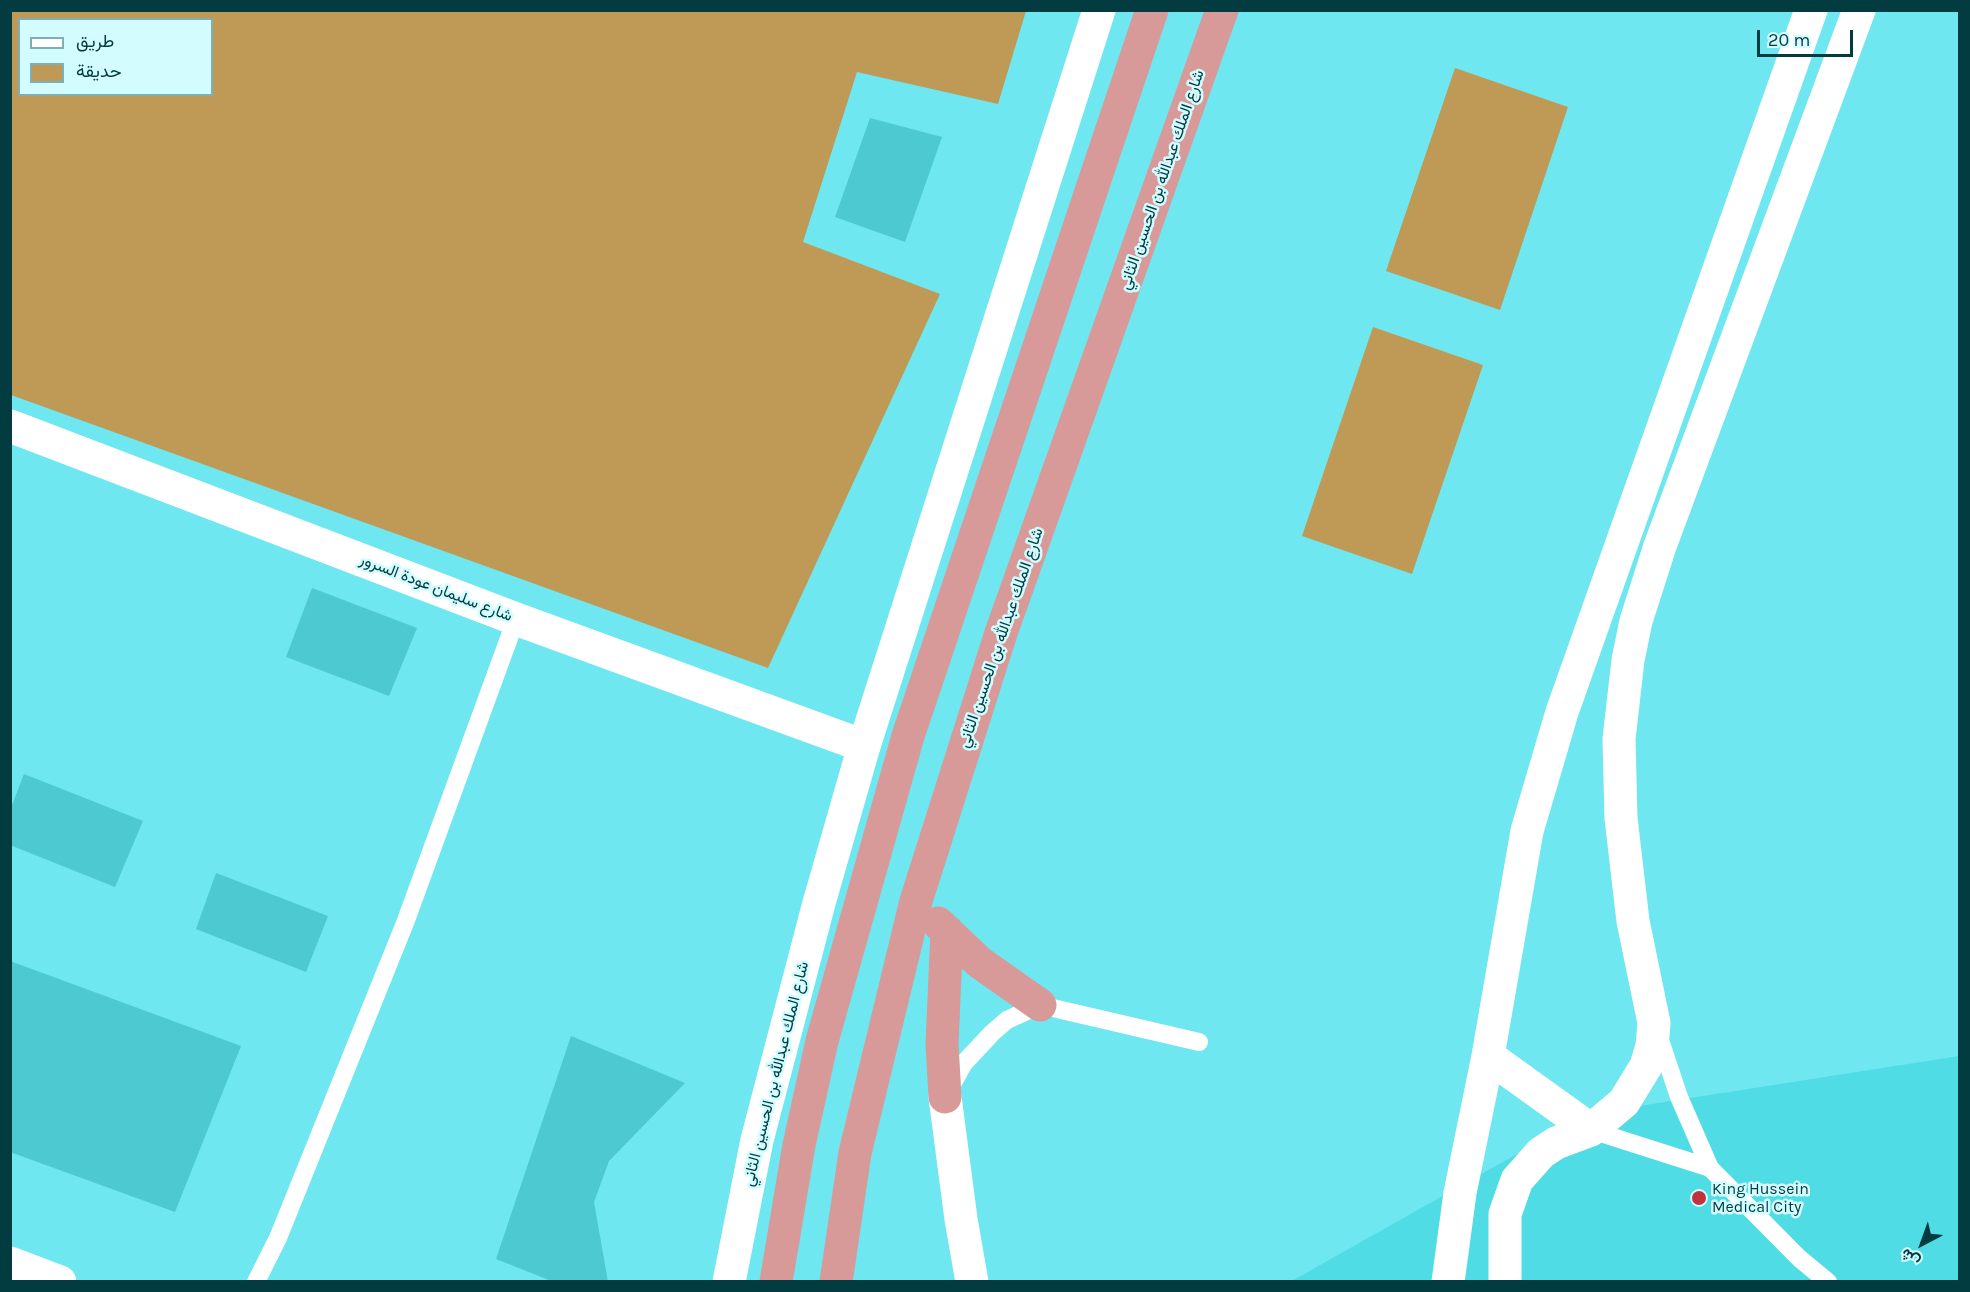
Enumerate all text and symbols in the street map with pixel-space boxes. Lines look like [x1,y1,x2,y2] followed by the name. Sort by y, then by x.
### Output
[18,18,213,96] legend
[1760,18,1856,56] scale bar
[1768,29,1810,51] text: 20 m
[76,30,114,52] text: طريق
[76,60,122,82] text: حديقة
[1115,68,1209,292] street label: شارع الملك عبدالله بن الحسين الثاني
[954,526,1048,750] street label: شارع الملك عبدالله بن الحسين الثاني
[357,550,515,626] street label: شارع سليمان عودة السرور
[739,959,813,1189] street label: شارع الملك عبدالله بن الحسين الثاني
[1712,1179,1809,1217] place label: King Hussein Medical City
[1690,1189,1708,1207] marker: King Hussein Medical City
[1892,1214,1952,1274] north arrow
[1896,1244,1923,1271] text: ش

